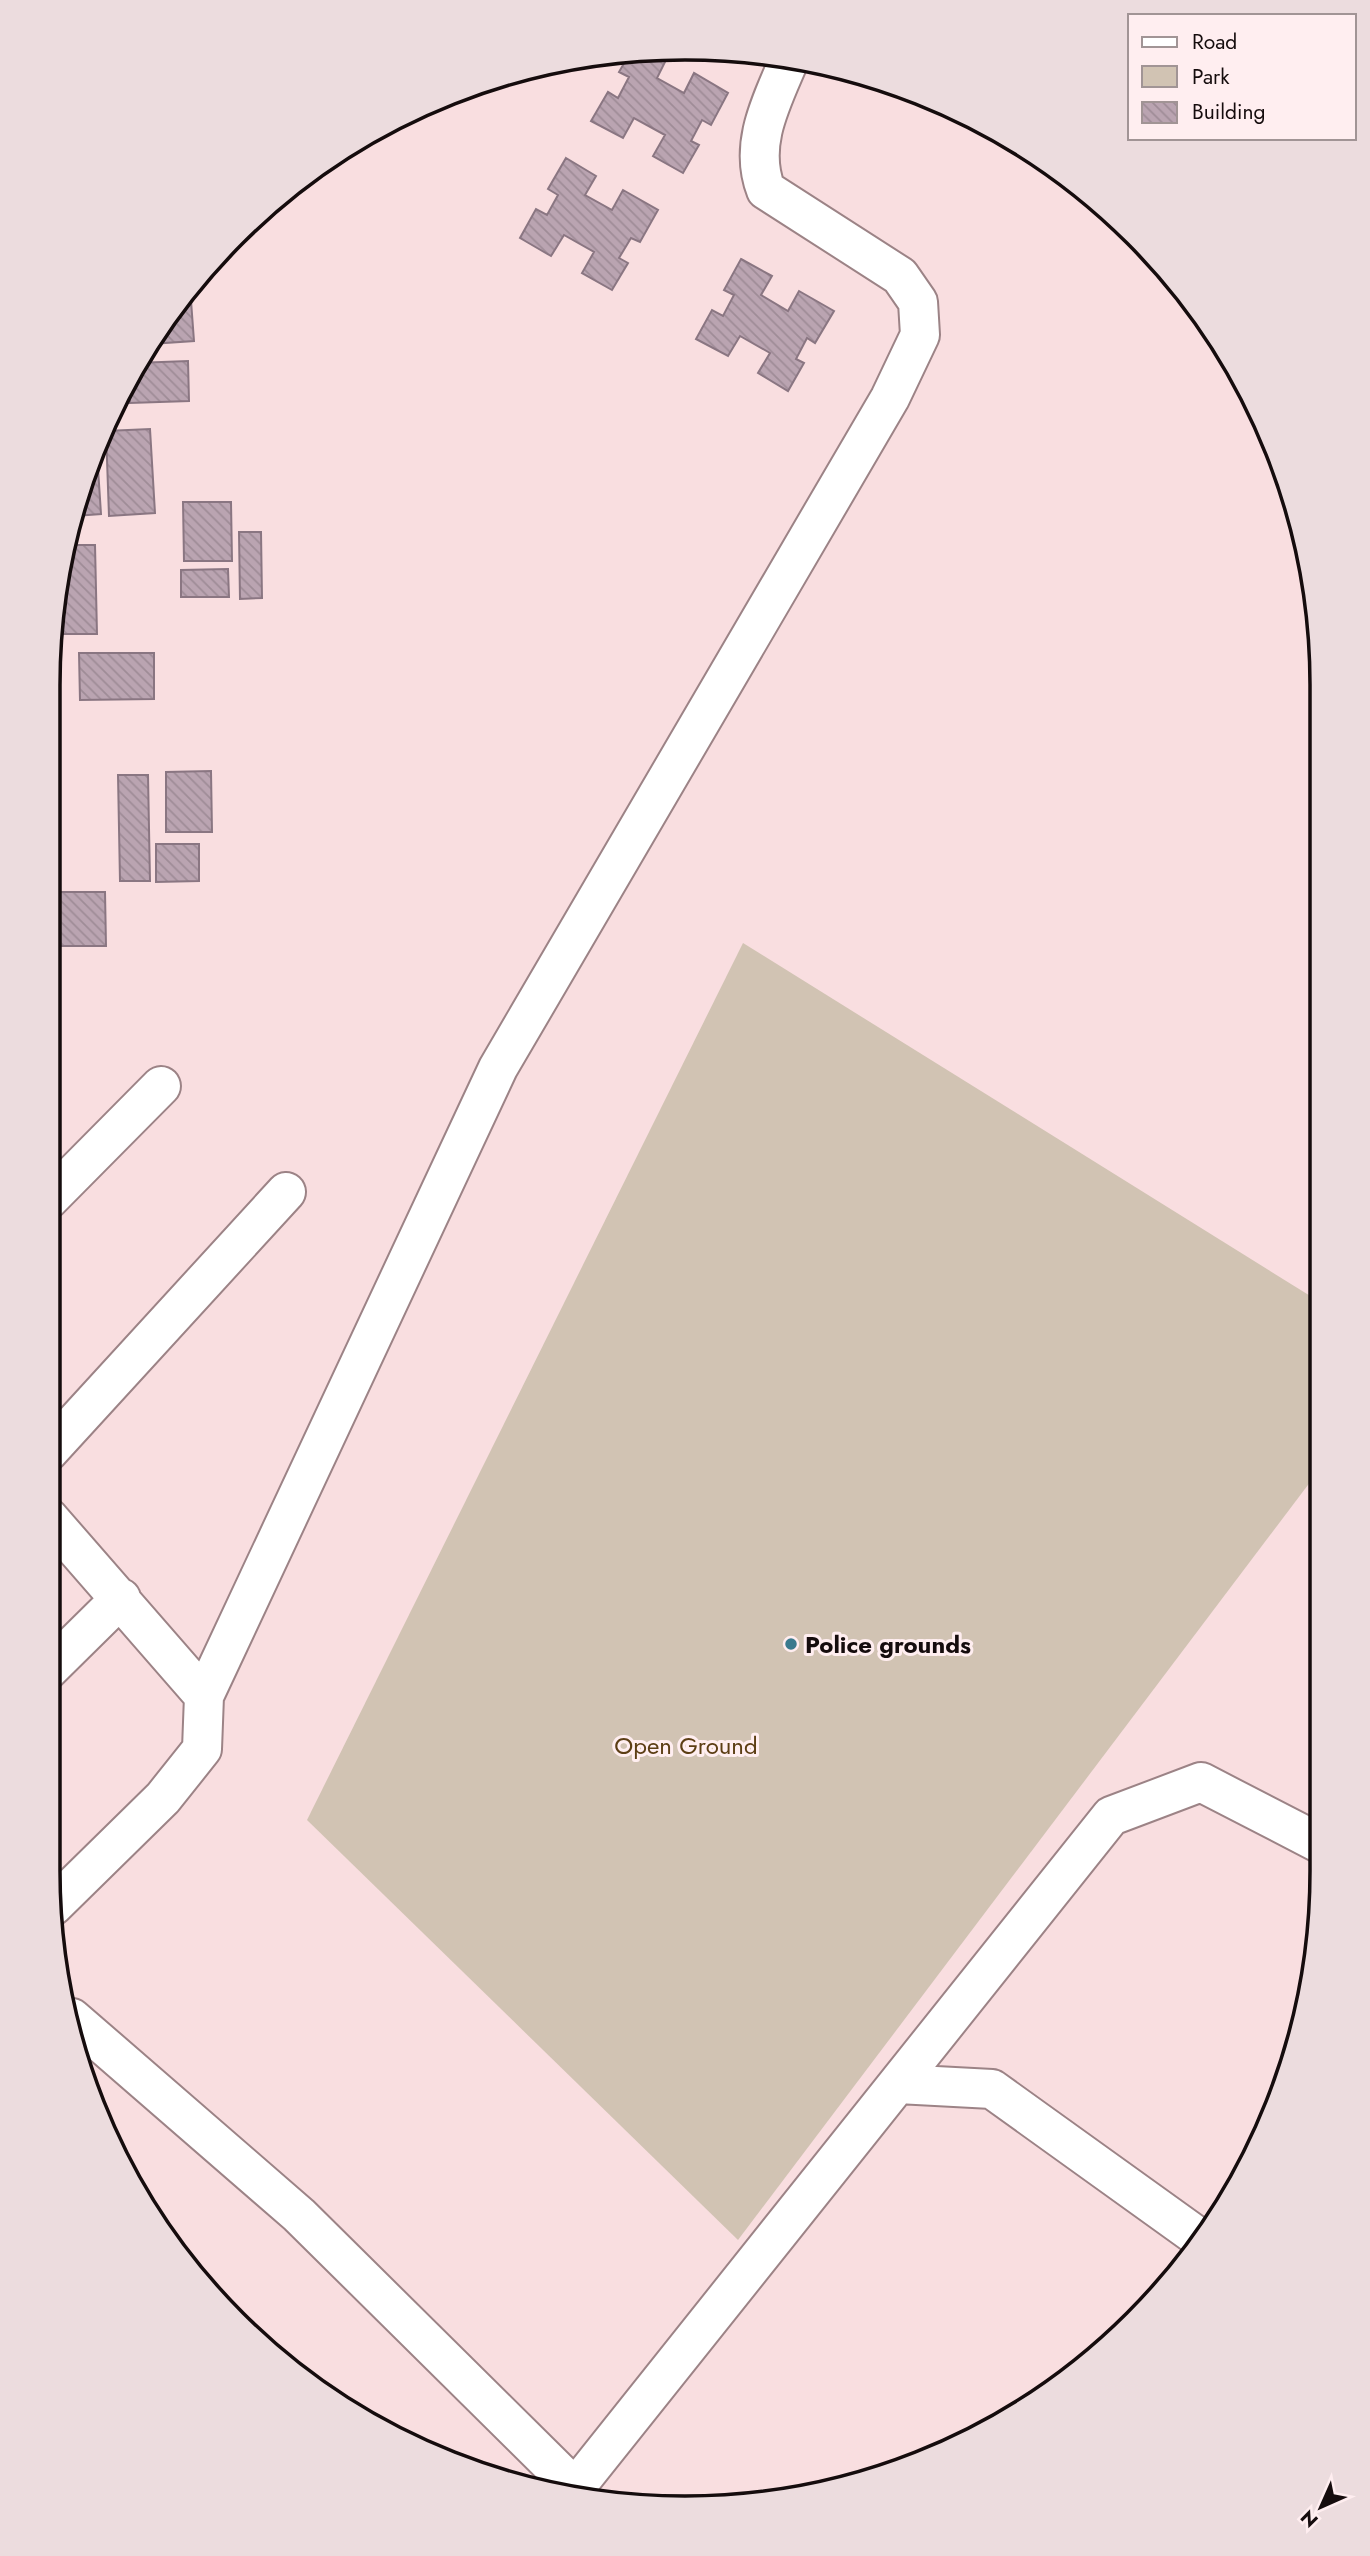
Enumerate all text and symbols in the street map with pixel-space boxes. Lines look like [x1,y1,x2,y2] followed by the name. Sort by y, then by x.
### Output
[1128,14,1356,140] legend
[1192,27,1237,57] text: Road
[1192,62,1230,92] text: Park
[1192,97,1265,127] text: Building
[805,1627,971,1662] place label: Police grounds
[783,1636,799,1652] marker: Police grounds
[614,1728,758,1763] park label: Open Ground
[1286,2472,1356,2542] north arrow
[1294,2504,1324,2534] text: N

